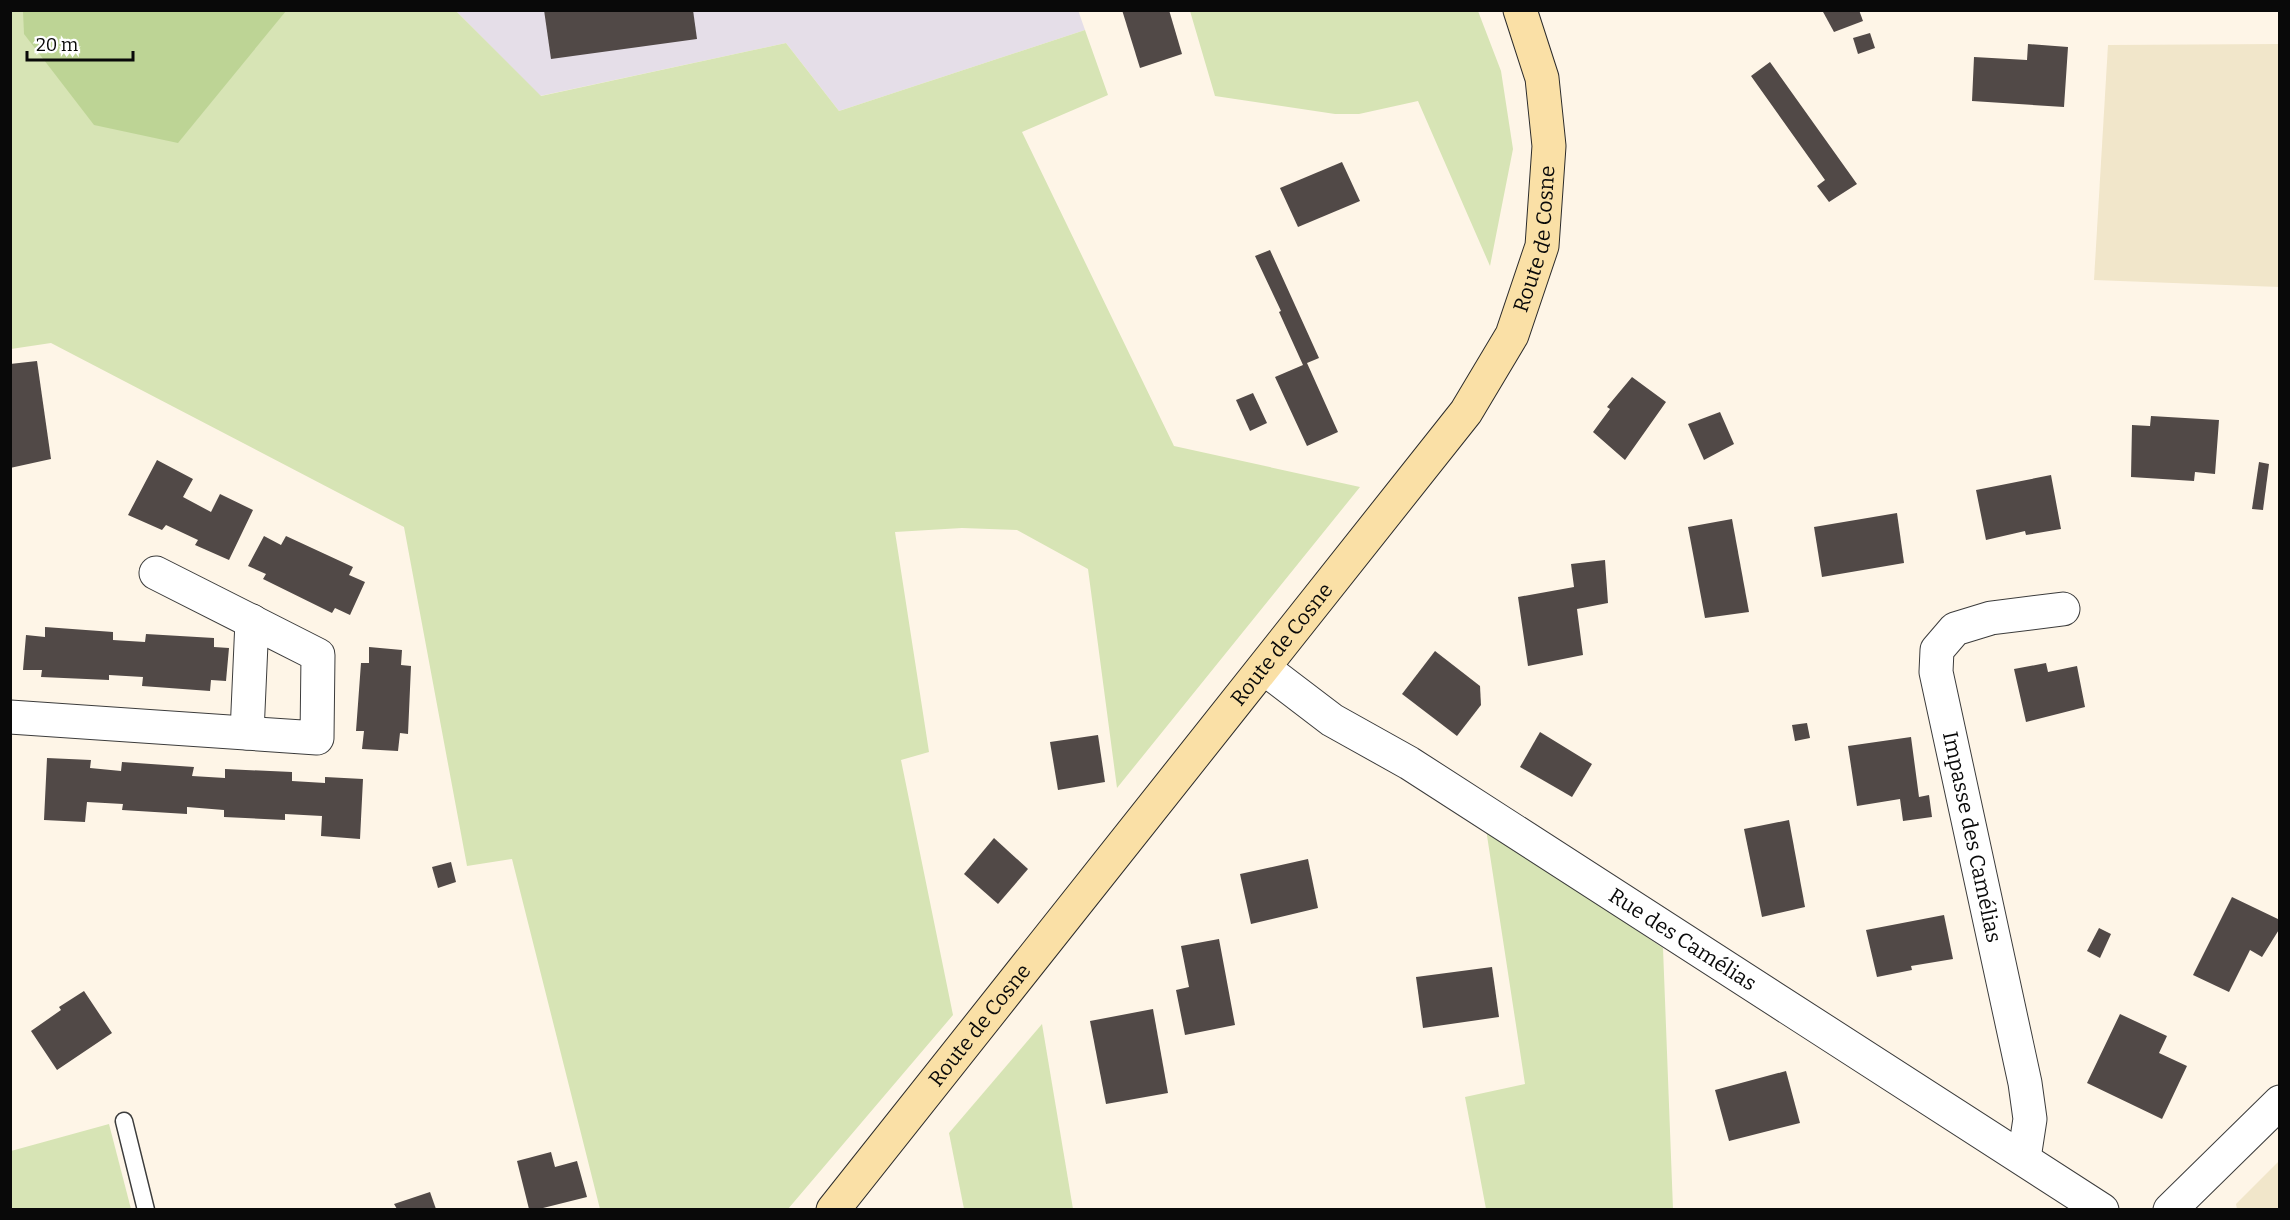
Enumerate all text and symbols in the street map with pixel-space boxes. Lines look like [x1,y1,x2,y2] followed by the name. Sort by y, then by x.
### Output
[27,24,134,62] scale bar
[36,34,78,56] text: 20 m
[1508,165,1561,316] street label: Route de Cosne
[1225,578,1338,711] street label: Route de Cosne
[1937,729,2007,945] street label: Impasse des Camélias
[1604,882,1761,997] street label: Rue des Camélias
[923,958,1036,1092] street label: Route de Cosne

